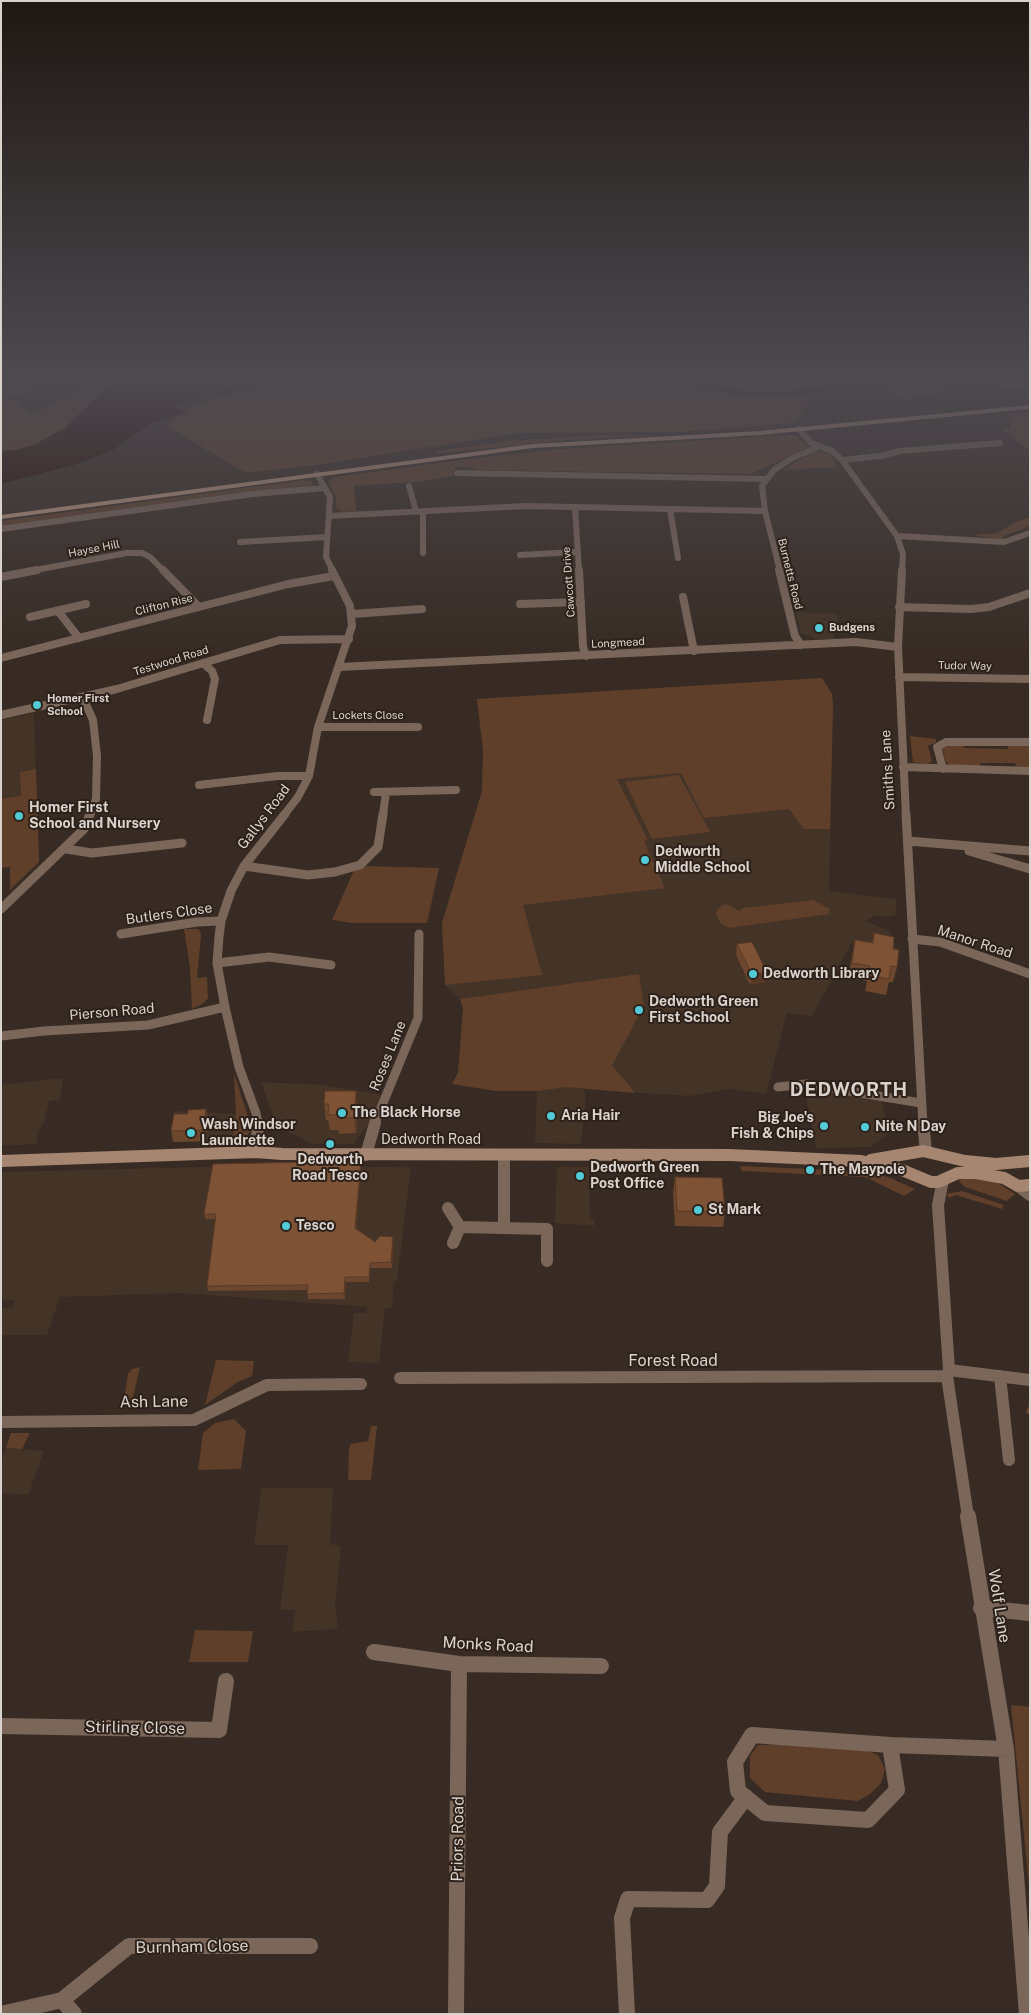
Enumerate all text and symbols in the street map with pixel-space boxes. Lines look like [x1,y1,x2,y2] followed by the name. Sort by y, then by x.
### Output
[775,537,805,611] street label: Burnetts Road
[67,538,121,560] street label: Hayse Hill
[560,546,578,618] street label: Cawcott Drive
[134,591,194,619] street label: Clifton Rise
[829,621,875,635] place label: Budgens
[813,622,825,634] marker: Budgens
[591,635,645,651] street label: Longmead
[132,643,210,679] street label: Testwood Road
[938,659,992,673] street label: Tudor Way
[47,692,109,718] place label: Homer First School
[31,699,43,711] marker: Homer First School
[332,709,404,723] street label: Lockets Close
[878,729,898,811] street label: Smiths Lane
[234,781,294,853] street label: Gallys Road
[29,800,161,832] place label: Homer First School and Nursery
[13,810,25,822] marker: Homer First School and Nursery
[655,844,750,876] place label: Dedworth Middle School
[639,854,651,866] marker: Dedworth Middle School
[125,900,213,928] street label: Butlers Close
[935,922,1015,962] street label: Manor Road
[763,966,879,982] place label: Dedworth Library
[747,968,759,980] marker: Dedworth Library
[649,994,758,1026] place label: Dedworth Green First School
[69,1000,155,1024] street label: Pierson Road
[633,1004,645,1016] marker: Dedworth Green First School
[366,1018,410,1094] street label: Roses Lane
[789,1079,909,1101] district label: DEDWORTH
[352,1105,461,1121] place label: The Black Horse
[336,1107,348,1119] marker: The Black Horse
[561,1108,620,1124] place label: Aria Hair
[545,1110,557,1122] marker: Aria Hair
[731,1110,814,1142] place label: Big Joe's Fish & Chips
[201,1117,296,1150] place label: Wash Windsor Laundrette
[875,1119,946,1135] place label: Nite N Day
[818,1120,830,1132] marker: Big Joe's Fish & Chips
[859,1121,871,1133] marker: Nite N Day
[185,1127,197,1139] marker: Wash Windsor Laundrette
[381,1132,481,1148] street label: Dedworth Road
[324,1138,336,1150] marker: Dedworth Road Tesco
[292,1152,368,1184] place label: Dedworth Road Tesco
[590,1160,699,1192] place label: Dedworth Green Post Office
[820,1162,905,1178] place label: The Maypole
[804,1164,816,1176] marker: The Maypole
[574,1170,586,1182] marker: Dedworth Green Post Office
[708,1202,761,1218] place label: St Mark
[692,1204,704,1216] marker: St Mark
[296,1218,335,1234] place label: Tesco
[280,1220,292,1232] marker: Tesco
[628,1351,718,1371] street label: Forest Road
[120,1392,188,1412] street label: Ash Lane
[984,1568,1014,1644] street label: Wolf Lane
[442,1633,534,1657] street label: Monks Road
[85,1718,185,1738] street label: Stirling Close
[448,1796,468,1882] street label: Priors Road
[135,1936,249,1958] street label: Burnham Close

